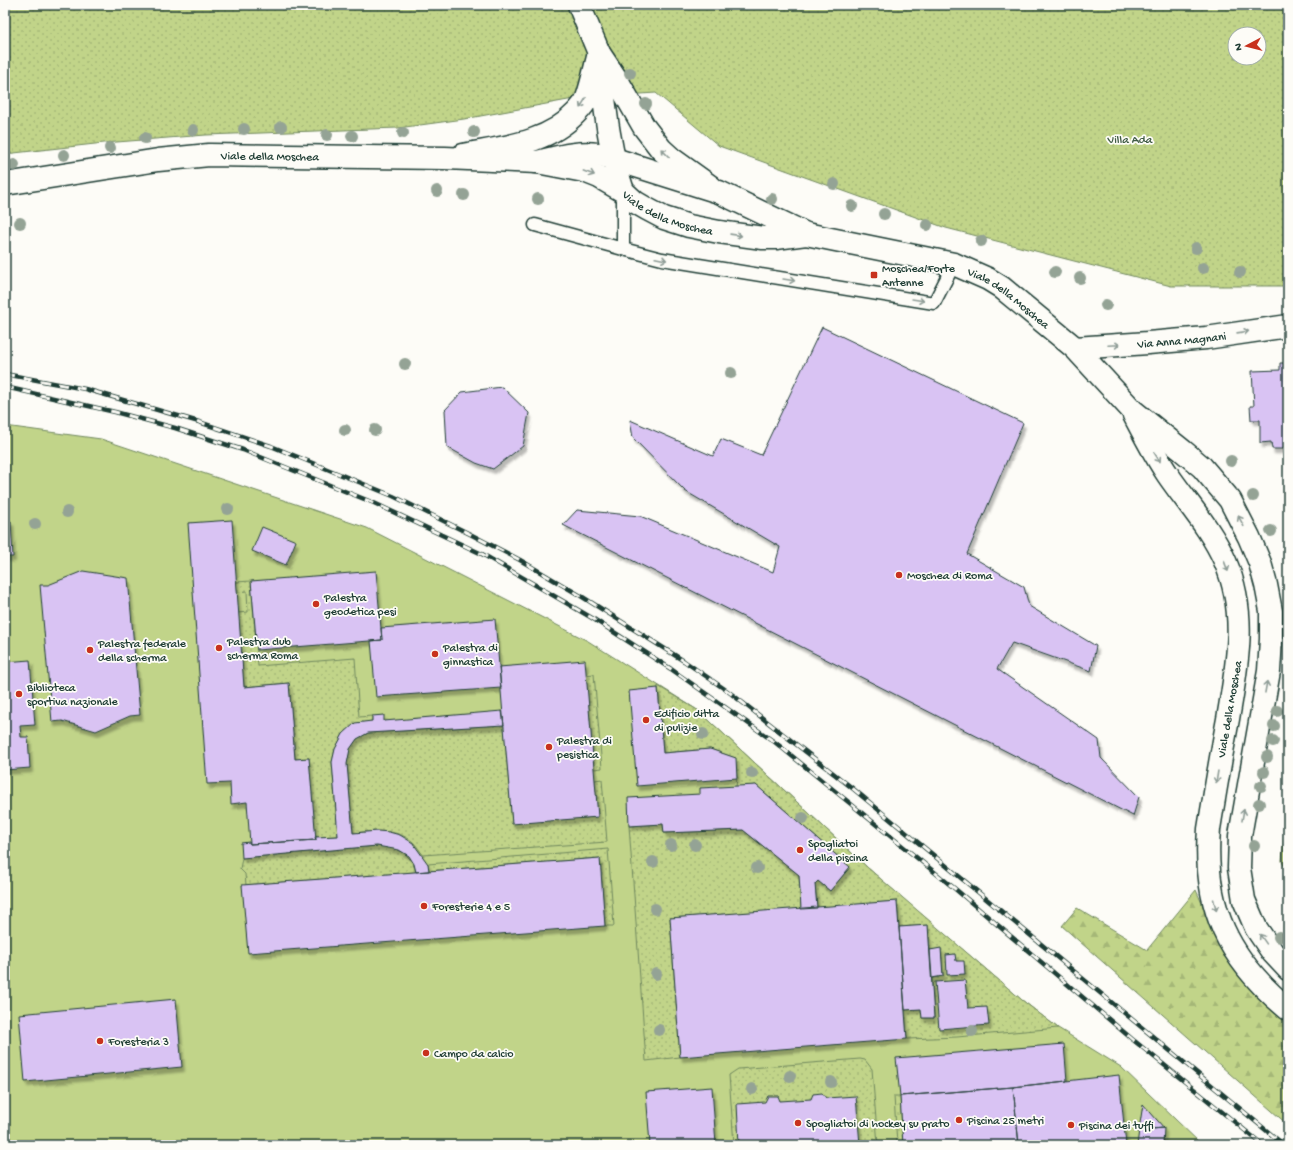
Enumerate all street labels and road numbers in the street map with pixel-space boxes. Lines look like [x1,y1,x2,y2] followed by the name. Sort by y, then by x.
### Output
[220,150,319,165] street label: Viale della Moschea
[618,188,714,240] street label: Viale della Moschea
[964,265,1052,333] street label: Viale della Moschea
[1136,330,1228,353] street label: Via Anna Magnani
[1215,660,1246,760] street label: Viale della Moschea

